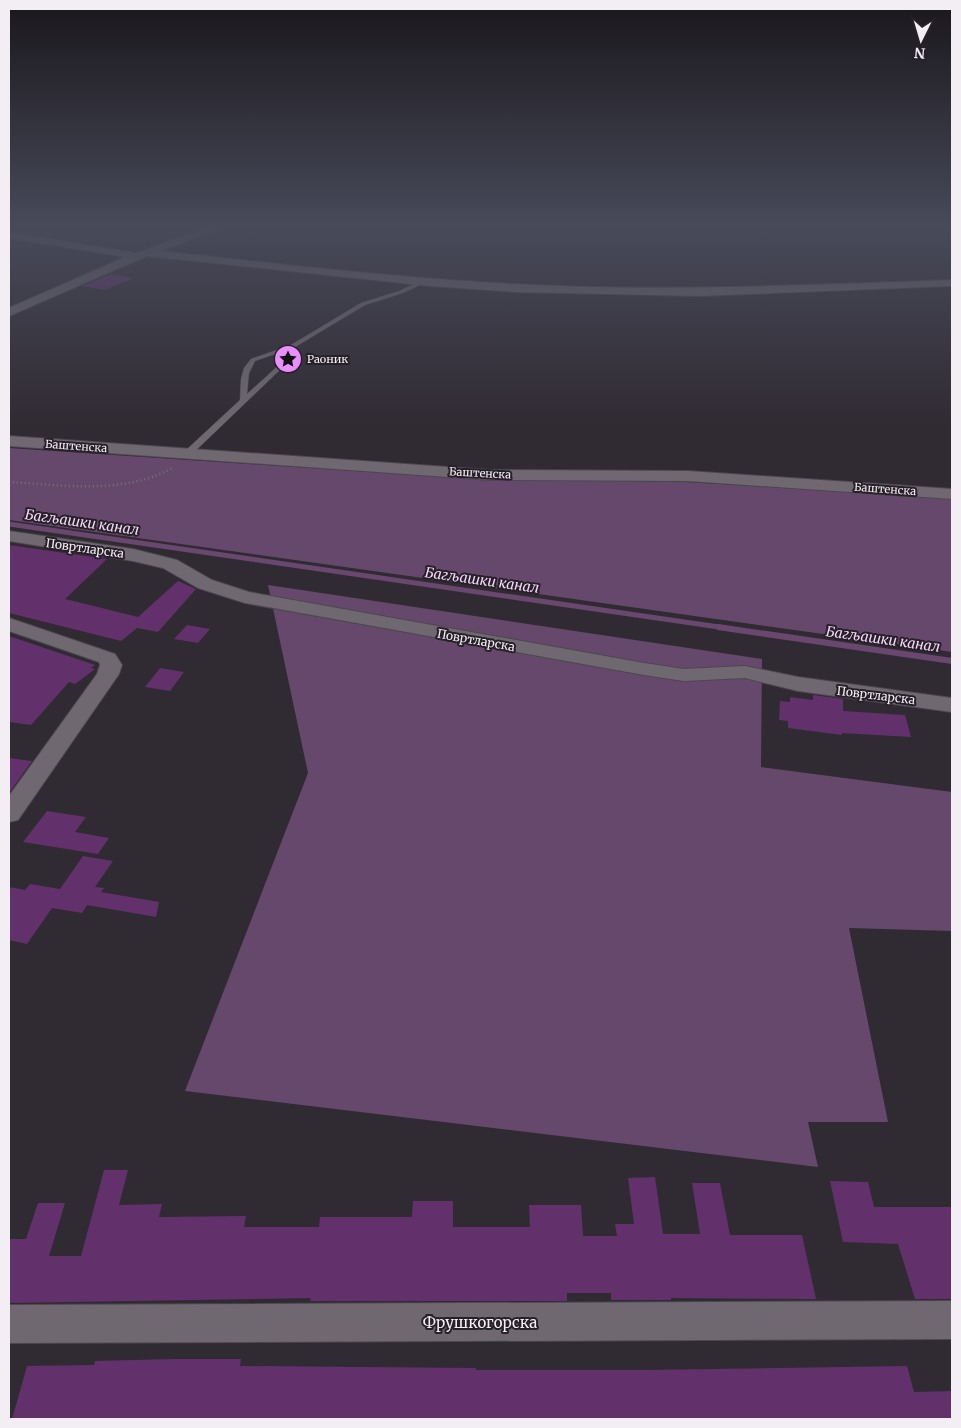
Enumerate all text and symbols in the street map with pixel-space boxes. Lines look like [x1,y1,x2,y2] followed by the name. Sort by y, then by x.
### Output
[896,15,946,65] north arrow
[914,44,926,62] text: N
[273,344,303,374] place icon: Раоник
[307,352,348,366] place label: Раоник
[44,437,108,455] street label: Баштенска
[449,464,512,482] street label: Баштенска
[853,480,917,498] street label: Баштенска
[24,505,140,539] water label: Багљашки канал
[45,535,126,561] street label: Повртларска
[424,563,540,597] water label: Багљашки канал
[825,622,941,656] water label: Багљашки канал
[436,626,517,654] street label: Повртларска
[836,683,917,707] street label: Повртларска
[423,1313,537,1332] street label: Фрушкогорска

